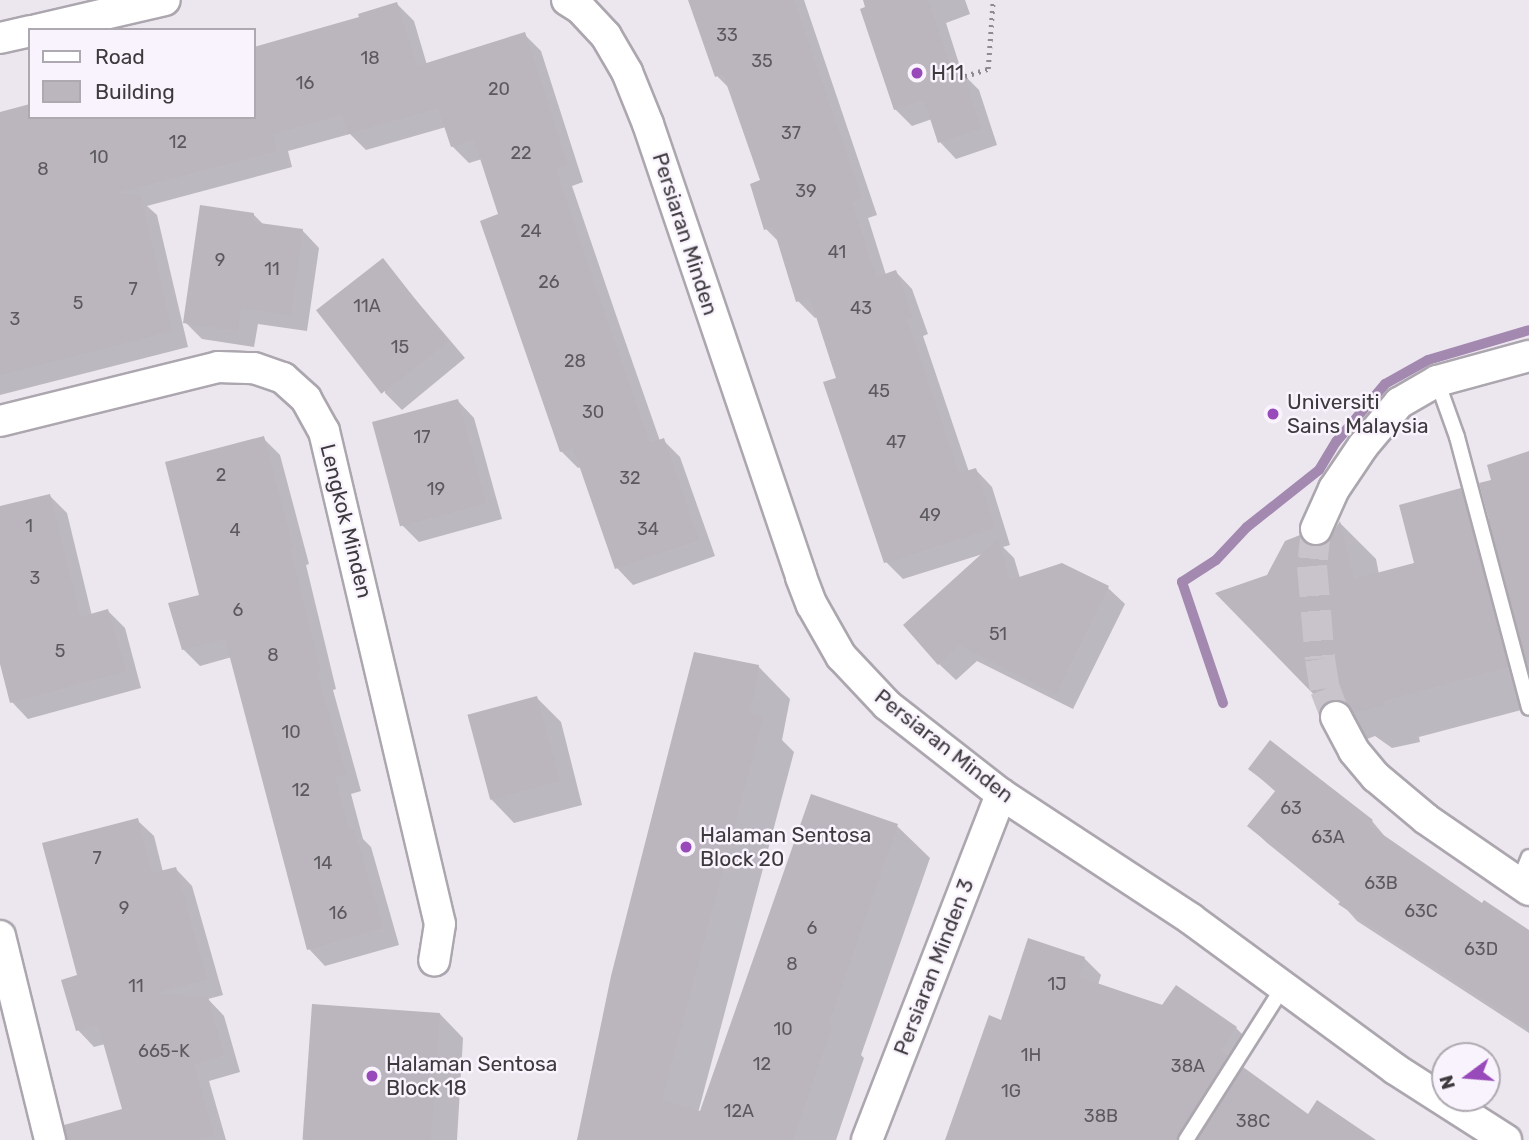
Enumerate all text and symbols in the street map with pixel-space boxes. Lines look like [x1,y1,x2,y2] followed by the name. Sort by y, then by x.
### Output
[716,24,738,46] house number: 33
[28,28,256,119] legend
[95,44,145,69] text: Road
[360,47,380,69] house number: 18
[751,50,773,72] house number: 35
[931,60,964,86] place label: H11
[909,65,925,81] marker: H11
[296,72,314,94] house number: 16
[488,78,510,100] house number: 20
[95,79,175,104] text: Building
[781,122,801,144] house number: 37
[169,131,187,153] house number: 12
[510,142,532,164] house number: 22
[89,146,109,168] house number: 10
[647,150,723,318] street label: Persiaran Minden
[37,158,49,180] house number: 8
[795,180,817,202] house number: 39
[520,220,542,242] house number: 24
[828,241,846,263] house number: 41
[215,249,225,271] house number: 9
[264,258,280,280] house number: 11
[538,271,560,293] house number: 26
[128,278,138,300] house number: 7
[73,292,83,314] house number: 5
[353,295,381,317] house number: 11A
[850,297,872,319] house number: 43
[10,308,20,330] house number: 3
[391,336,409,358] house number: 15
[564,350,586,372] house number: 28
[868,380,890,402] house number: 45
[1287,389,1429,439] place label: Universiti Sains Malaysia
[582,401,604,423] house number: 30
[1265,406,1281,422] marker: Universiti Sains Malaysia
[414,426,430,448] house number: 17
[886,431,906,453] house number: 47
[315,441,377,601] street label: Lengkok Minden
[216,464,226,486] house number: 2
[619,467,641,489] house number: 32
[427,478,445,500] house number: 19
[919,504,941,526] house number: 49
[25,515,33,537] house number: 1
[637,518,659,540] house number: 34
[229,519,241,541] house number: 4
[30,567,40,589] house number: 3
[233,599,243,621] house number: 6
[989,623,1007,645] house number: 51
[55,640,65,662] house number: 5
[267,644,279,666] house number: 8
[870,684,1018,808] street label: Persiaran Minden
[281,721,301,743] house number: 10
[292,779,310,801] house number: 12
[1280,797,1302,819] house number: 63
[700,822,871,872] place label: Halaman Sentosa Block 20
[1311,826,1345,848] house number: 63A
[678,839,694,855] marker: Halaman Sentosa Block 20
[92,847,102,869] house number: 7
[314,852,332,874] house number: 14
[1364,872,1398,894] house number: 63B
[889,875,979,1059] street label: Persiaran Minden 3
[119,897,129,919] house number: 9
[1404,900,1438,922] house number: 63C
[329,902,347,924] house number: 16
[807,917,817,939] house number: 6
[1464,938,1498,960] house number: 63D
[786,953,798,975] house number: 8
[1047,973,1067,995] house number: 1J
[128,975,144,997] house number: 11
[773,1018,793,1040] house number: 10
[138,1040,190,1062] house number: 665-K
[1431,1042,1501,1112] north arrow
[1021,1044,1041,1066] house number: 1H
[386,1051,557,1101] place label: Halaman Sentosa Block 18
[753,1053,771,1075] house number: 12
[1171,1055,1205,1077] house number: 38A
[364,1068,380,1084] marker: Halaman Sentosa Block 18
[1434,1073,1460,1092] text: N
[1001,1080,1021,1102] house number: 1G
[724,1100,754,1122] house number: 12A
[1084,1105,1118,1127] house number: 38B
[1236,1110,1270,1132] house number: 38C

